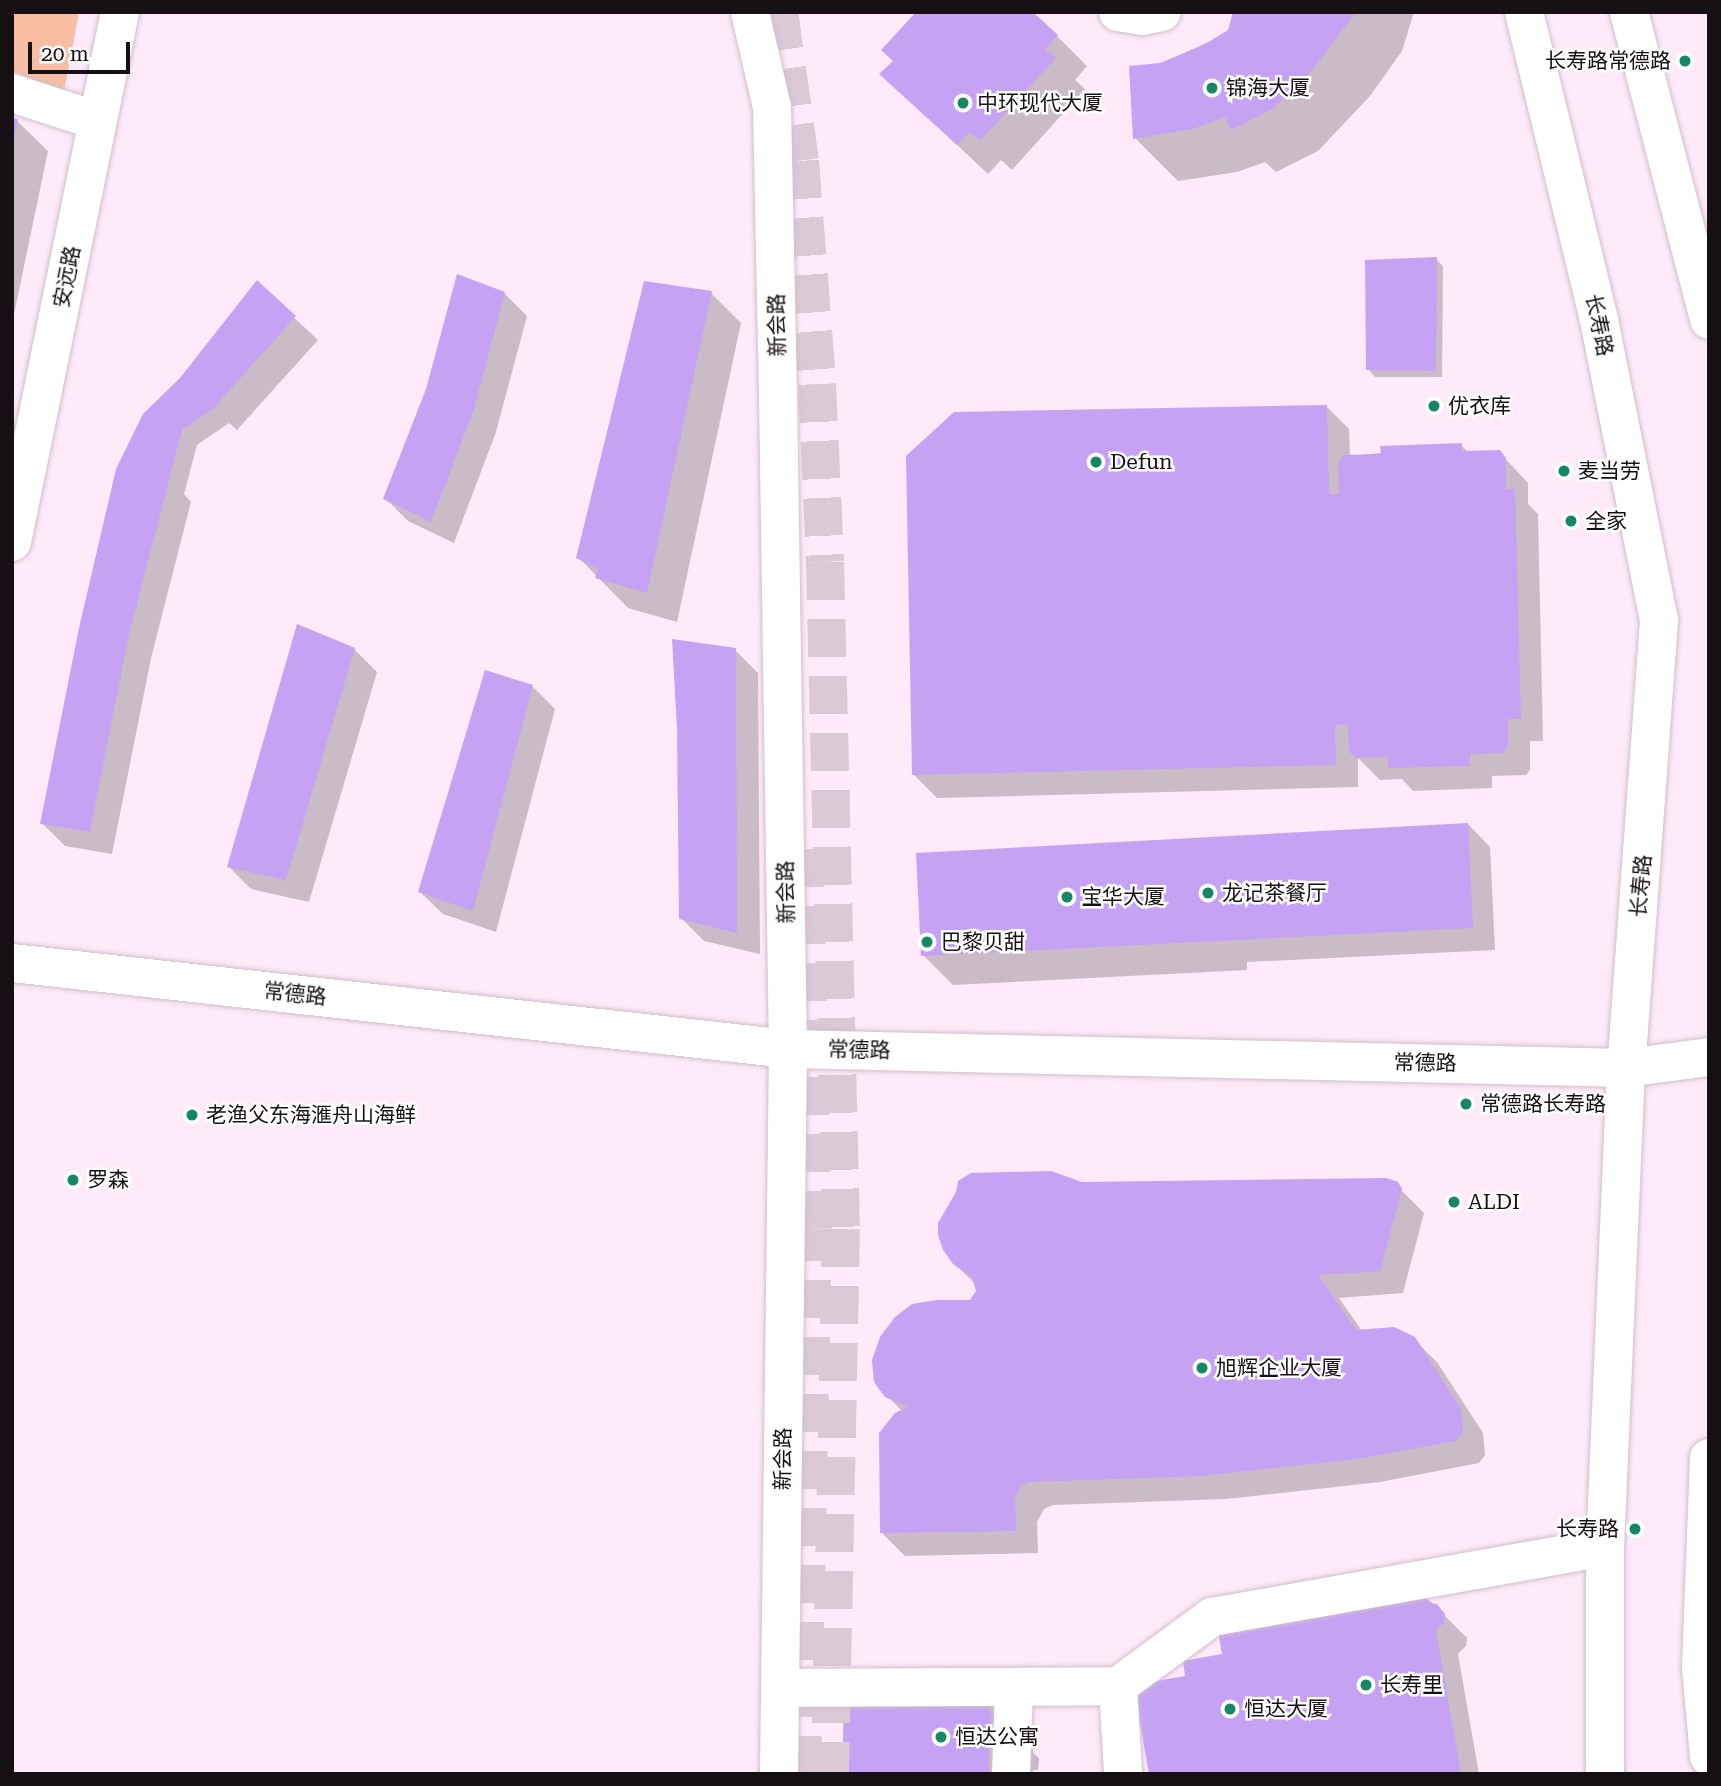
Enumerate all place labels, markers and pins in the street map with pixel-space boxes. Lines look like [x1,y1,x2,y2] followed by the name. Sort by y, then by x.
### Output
[1545,48,1671,74] place label: 长寿路常德路
[1677,53,1693,69] marker: 长寿路常德路
[1226,75,1310,101] place label: 锦海大厦
[1204,80,1220,96] marker: 锦海大厦
[977,90,1103,116] place label: 中环现代大厦
[955,95,971,111] marker: 中环现代大厦
[1448,393,1511,419] place label: 优衣库
[1426,398,1442,414] marker: 优衣库
[1110,449,1173,475] place label: Defun
[1088,454,1104,470] marker: Defun
[1578,458,1641,484] place label: 麦当劳
[1556,463,1572,479] marker: 麦当劳
[1585,508,1627,534] place label: 全家
[1563,513,1579,529] marker: 全家
[1222,880,1327,906] place label: 龙记茶餐厅
[1081,884,1165,910] place label: 宝华大厦
[1200,885,1216,901] marker: 龙记茶餐厅
[1059,889,1075,905] marker: 宝华大厦
[941,929,1025,955] place label: 巴黎贝甜
[919,934,935,950] marker: 巴黎贝甜
[1480,1091,1606,1117] place label: 常德路长寿路
[1458,1096,1474,1112] marker: 常德路长寿路
[206,1102,416,1128] place label: 老渔父东海滙舟山海鲜
[184,1107,200,1123] marker: 老渔父东海滙舟山海鲜
[87,1167,129,1193] place label: 罗森
[65,1172,81,1188] marker: 罗森
[1468,1189,1520,1215] place label: ALDI
[1446,1194,1462,1210] marker: ALDI
[1216,1355,1342,1381] place label: 旭辉企业大厦
[1194,1360,1210,1376] marker: 旭辉企业大厦
[1556,1516,1619,1542] place label: 长寿路
[1625,1519,1645,1539] marker: 长寿路
[1380,1672,1443,1698] place label: 长寿里
[1358,1677,1374,1693] marker: 长寿里
[1244,1696,1328,1722] place label: 恒达大厦
[1222,1701,1238,1717] marker: 恒达大厦
[955,1724,1039,1750] place label: 恒达公寓
[933,1729,949,1745] marker: 恒达公寓

